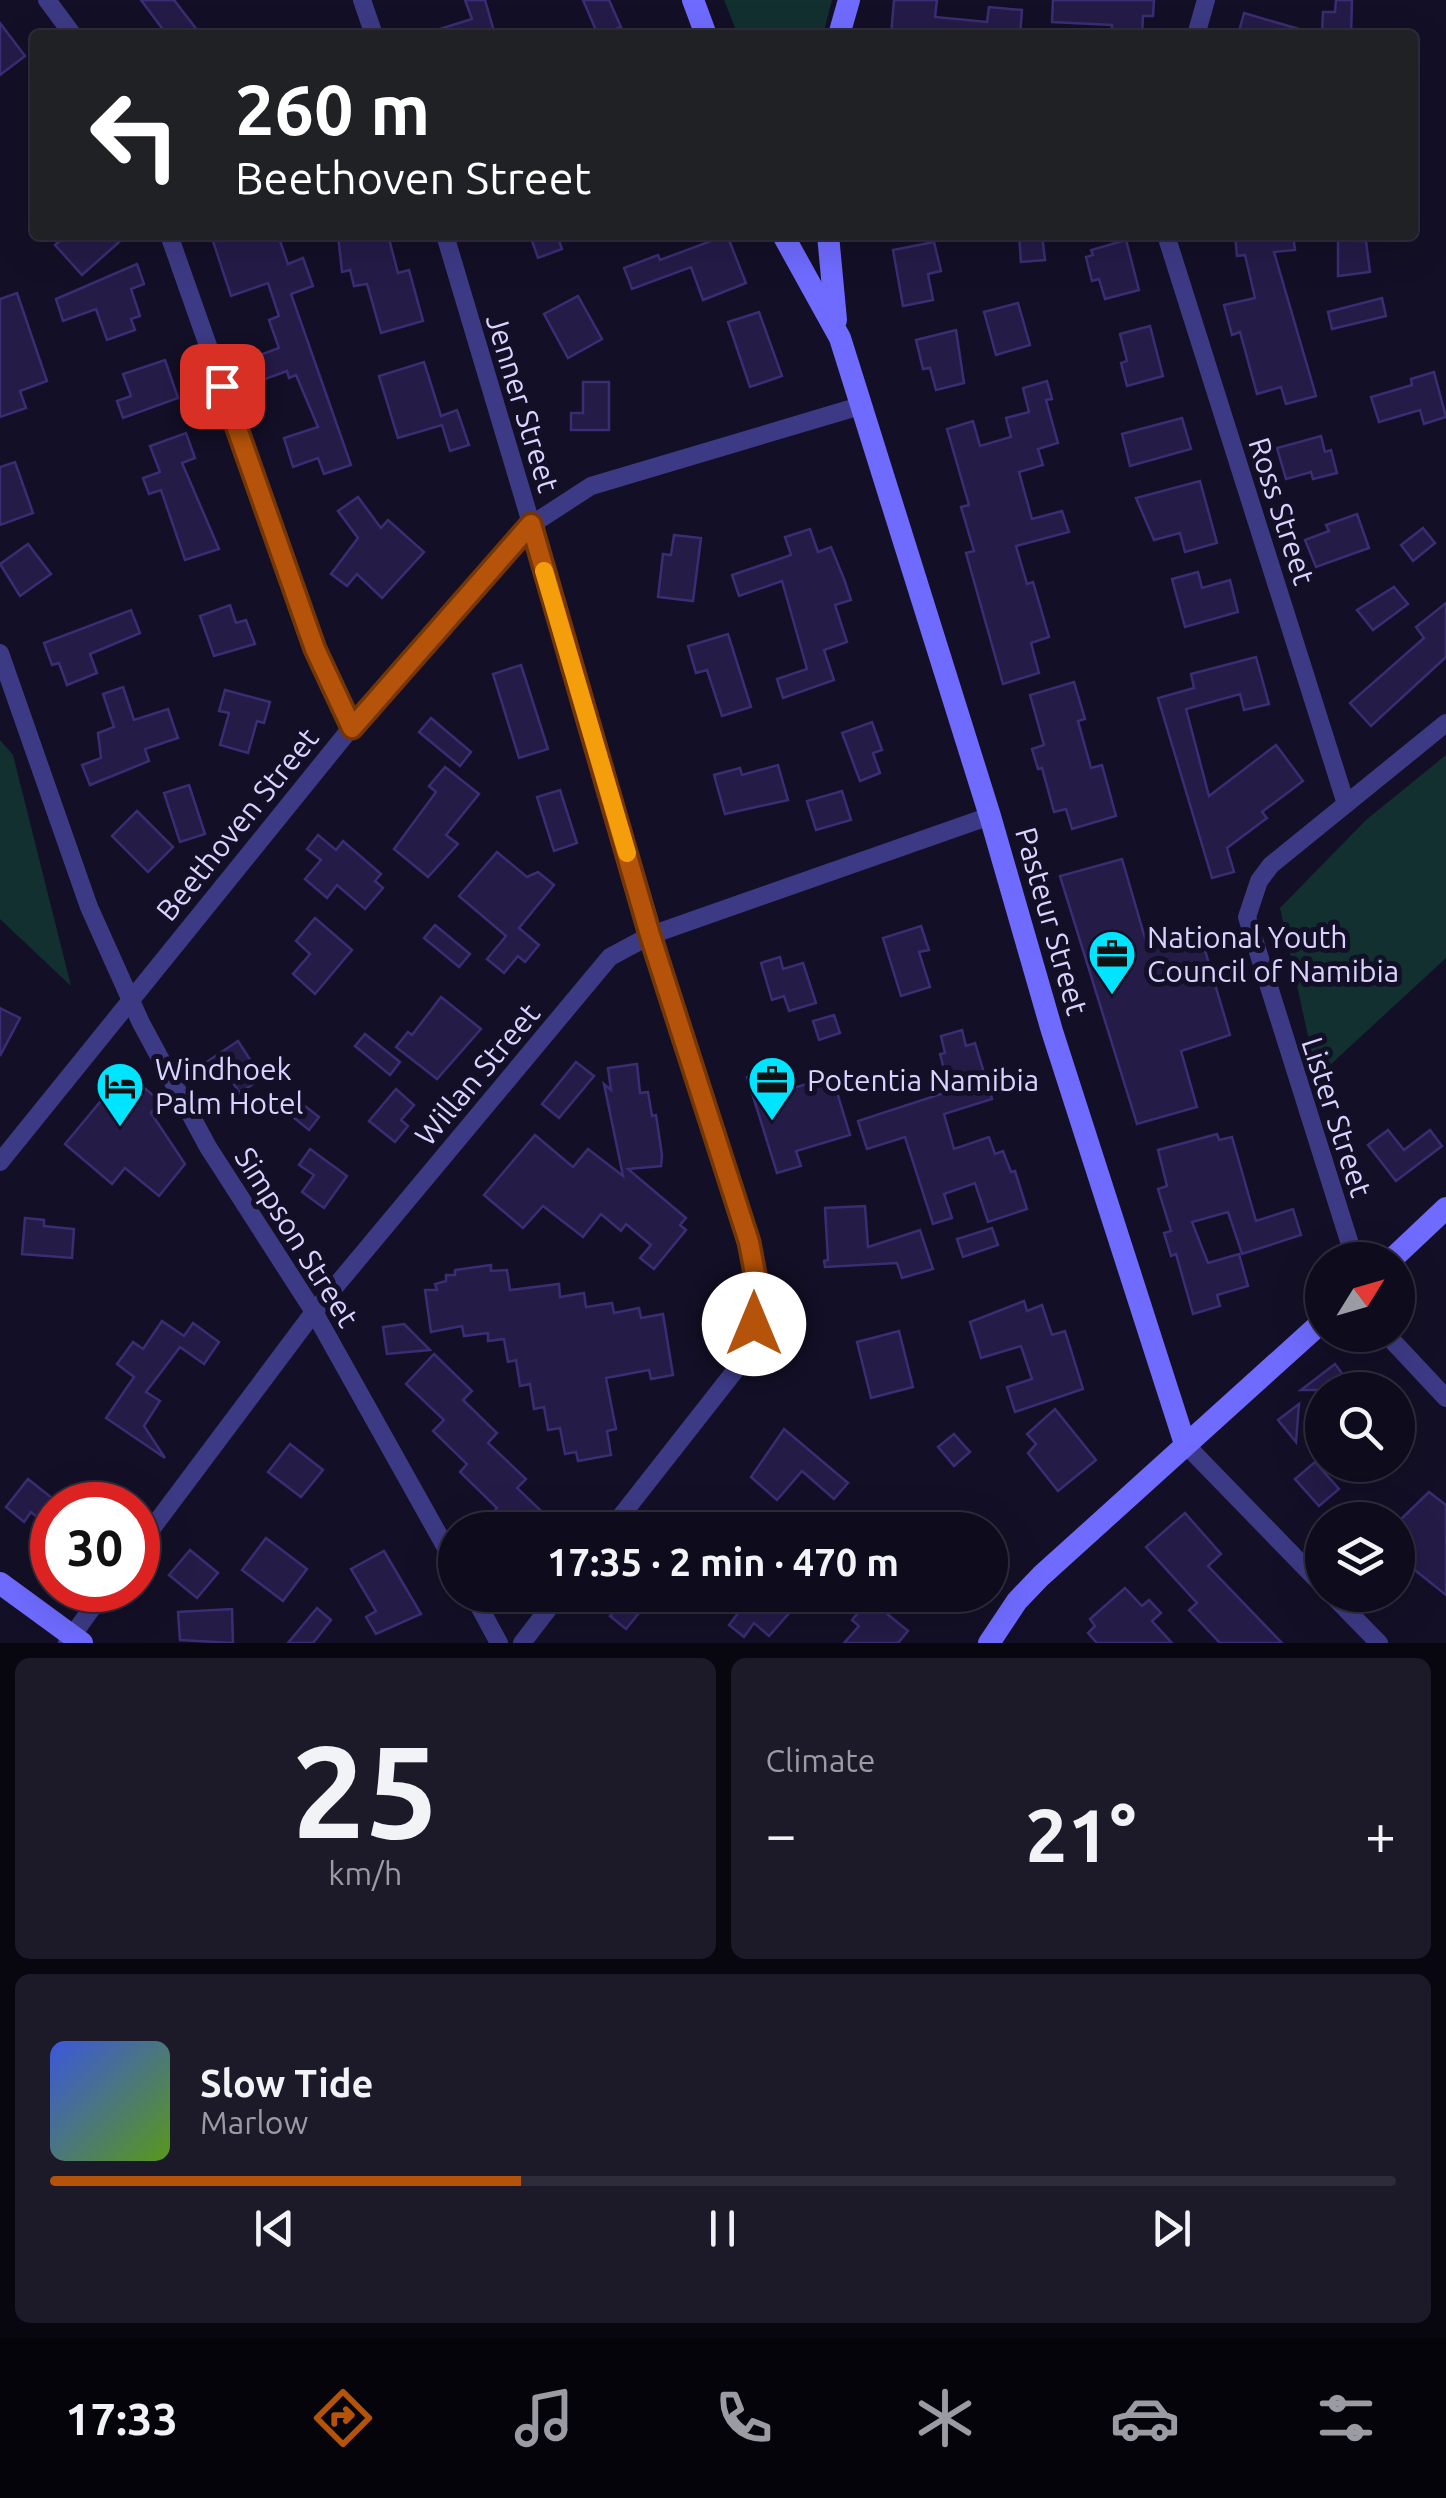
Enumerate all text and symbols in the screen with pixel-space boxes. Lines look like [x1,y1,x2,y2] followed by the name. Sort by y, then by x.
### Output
[70,70,200,200] icon: left
[235,70,430,148] text: 260 m
[235,152,591,203] text: Beethoven Street
[480,310,566,496] street label: Jenner Street
[180,344,265,429] pin
[195,359,250,414] icon: arrive
[1242,433,1322,589] street label: Ross Street
[149,721,325,927] street label: Beethoven Street
[1009,823,1095,1019] street label: Pasteur Street
[1147,920,1399,988] place label: National Youth Council of Namibia
[1086,928,1138,996] office icon: National Youth Council of Namibia
[408,996,546,1152] street label: Willan Street
[1295,1033,1379,1201] street label: Lister Street
[155,1052,303,1120] place label: Windhoek Palm Hotel
[746,1054,798,1122] office icon: Potentia Namibia
[94,1060,146,1128] hotel icon: Windhoek Palm Hotel
[807,1063,1039,1097] place label: Potentia Namibia
[228,1141,366,1333] street label: Simpson Street
[1305,1242,1415,1352] north arrow
[1305,1242,1415,1612] map controls
[702,1272,806,1376] position arrow
[1305,1372,1415,1482] button: search
[30,1482,160,1612] speed limit sign: 30
[1305,1502,1415,1612] button: layers
[547,1541,899,1583] text: 17:35 · 2 min · 470 m
[292,1717,439,1863] text: 25
[766,1742,876,1778] text: Climate
[1025,1792,1136,1876] text: 21°
[766,1803,797,1864] text: −
[1365,1803,1396,1864] text: +
[328,1855,402,1891] text: km/h
[200,2062,373,2104] text: Slow Tide
[200,2104,308,2140] text: Marlow
[247,2201,302,2256] icon: previous
[695,2201,750,2256] icon: pause
[1144,2201,1199,2256] icon: next
[308,2383,378,2453] icon: directions
[509,2383,579,2453] icon: music
[709,2383,779,2453] icon: phone
[910,2383,980,2453] icon: climate
[1110,2383,1180,2453] icon: car
[1311,2383,1381,2453] icon: filters
[65,2393,178,2444] text: 17:33

